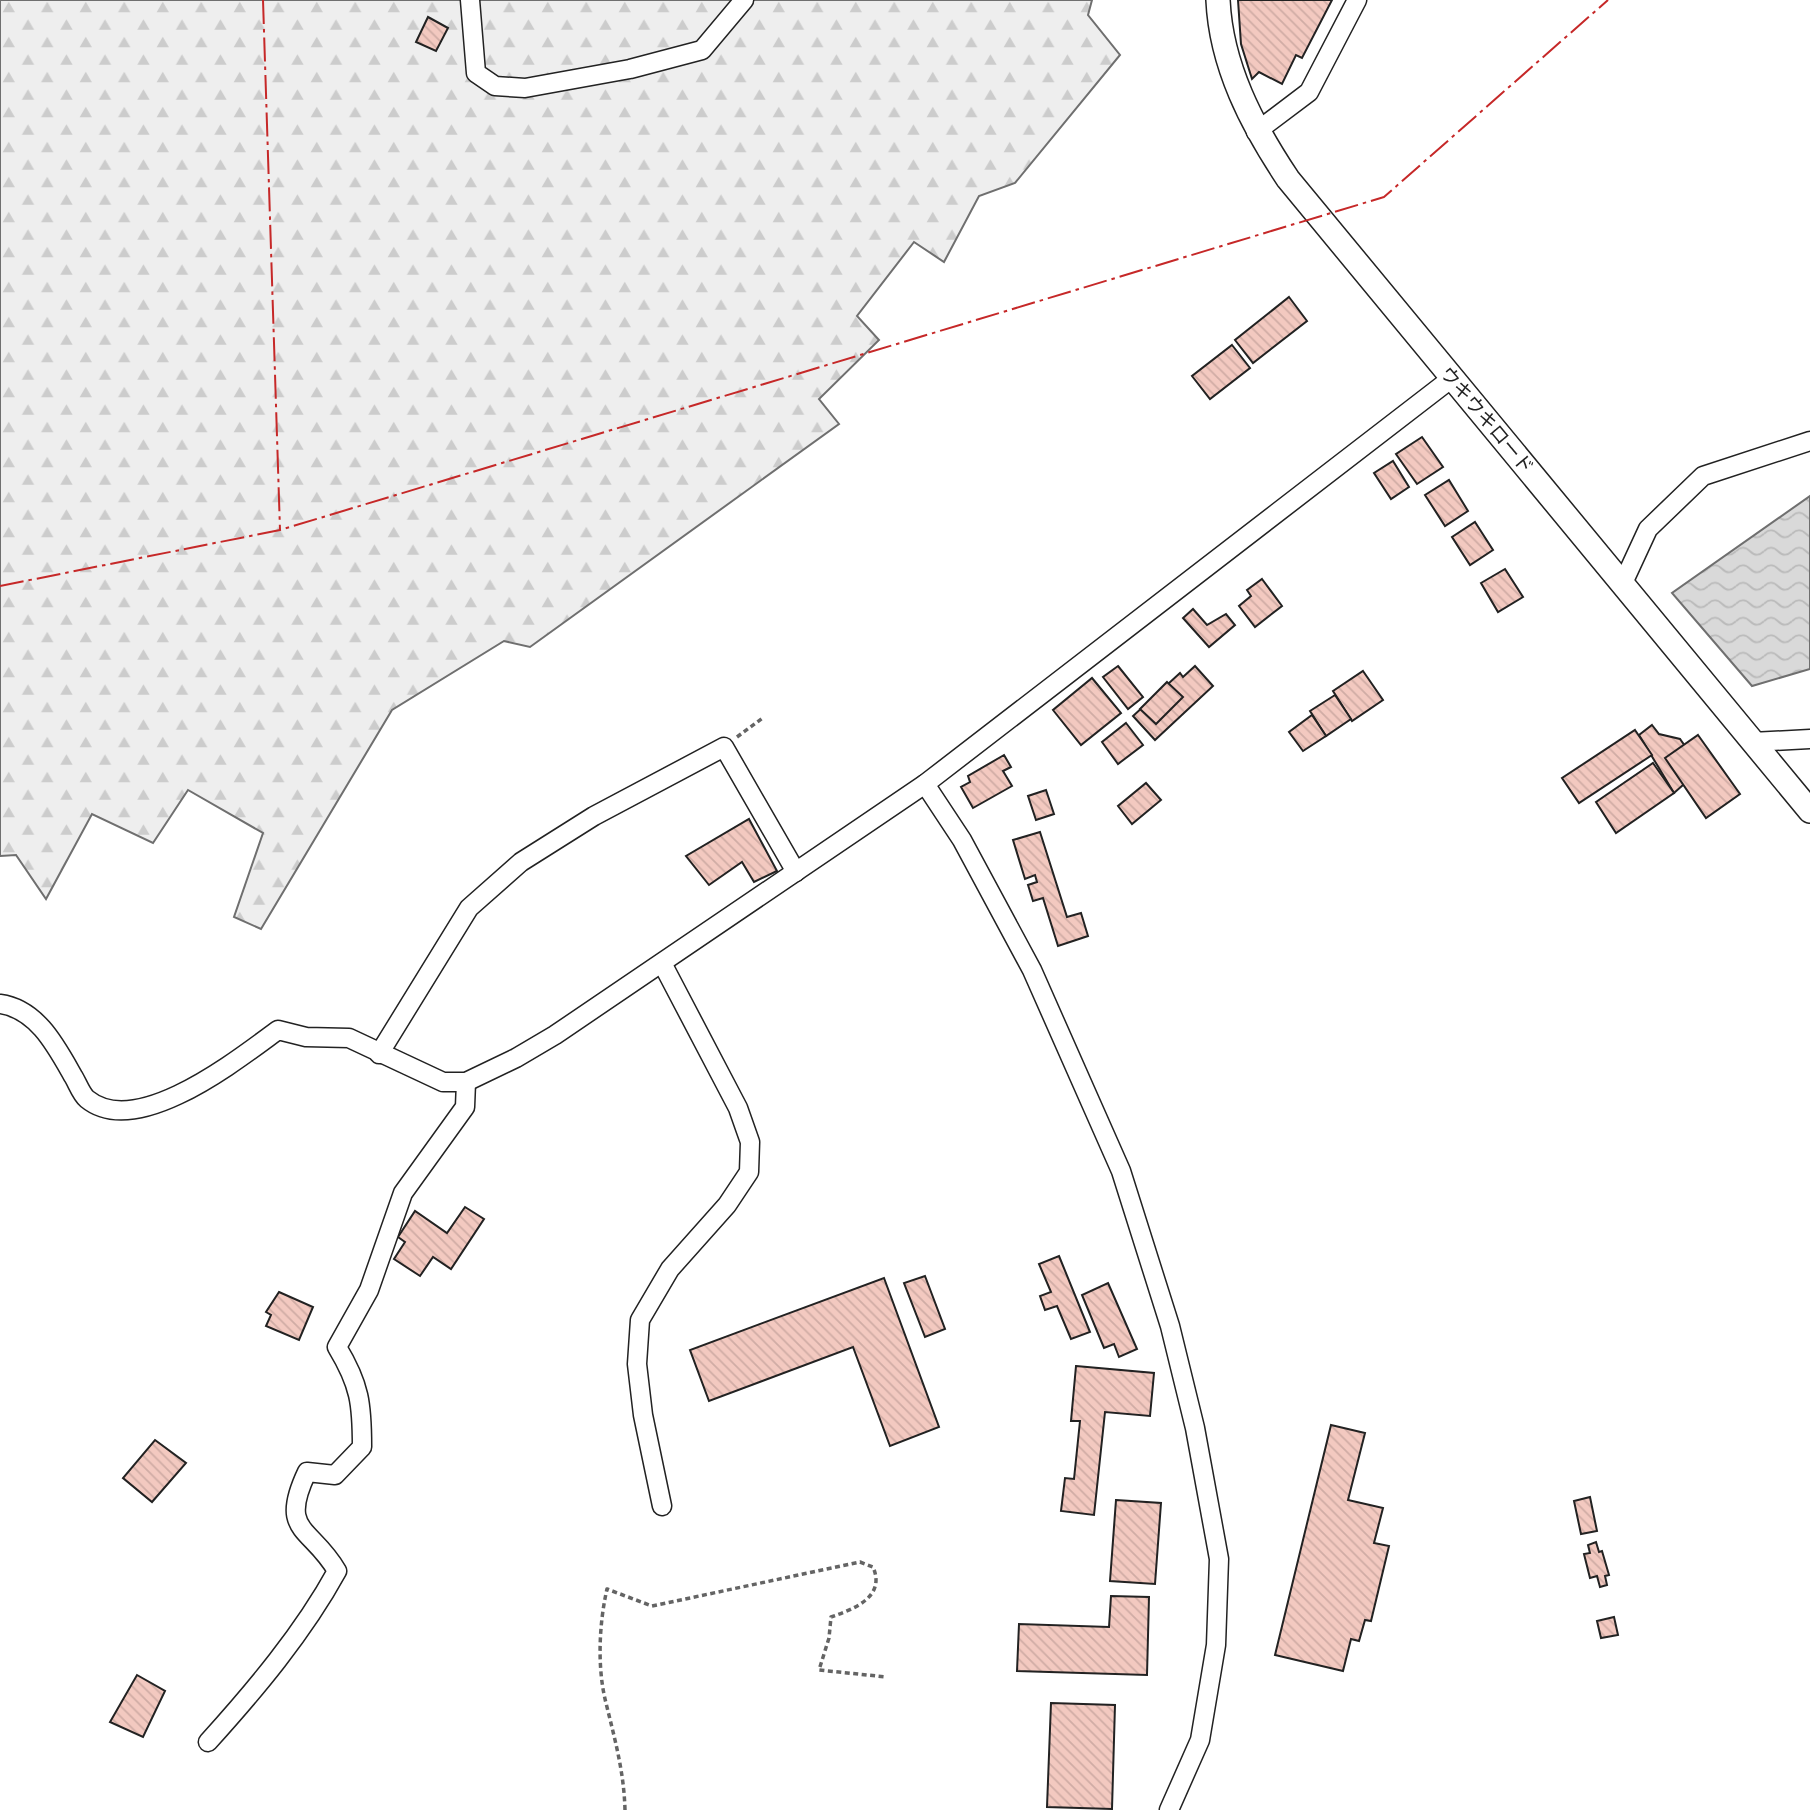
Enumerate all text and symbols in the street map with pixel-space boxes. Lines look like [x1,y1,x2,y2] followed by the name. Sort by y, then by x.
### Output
[1435,362,1539,478] street label: ウキウキロード

